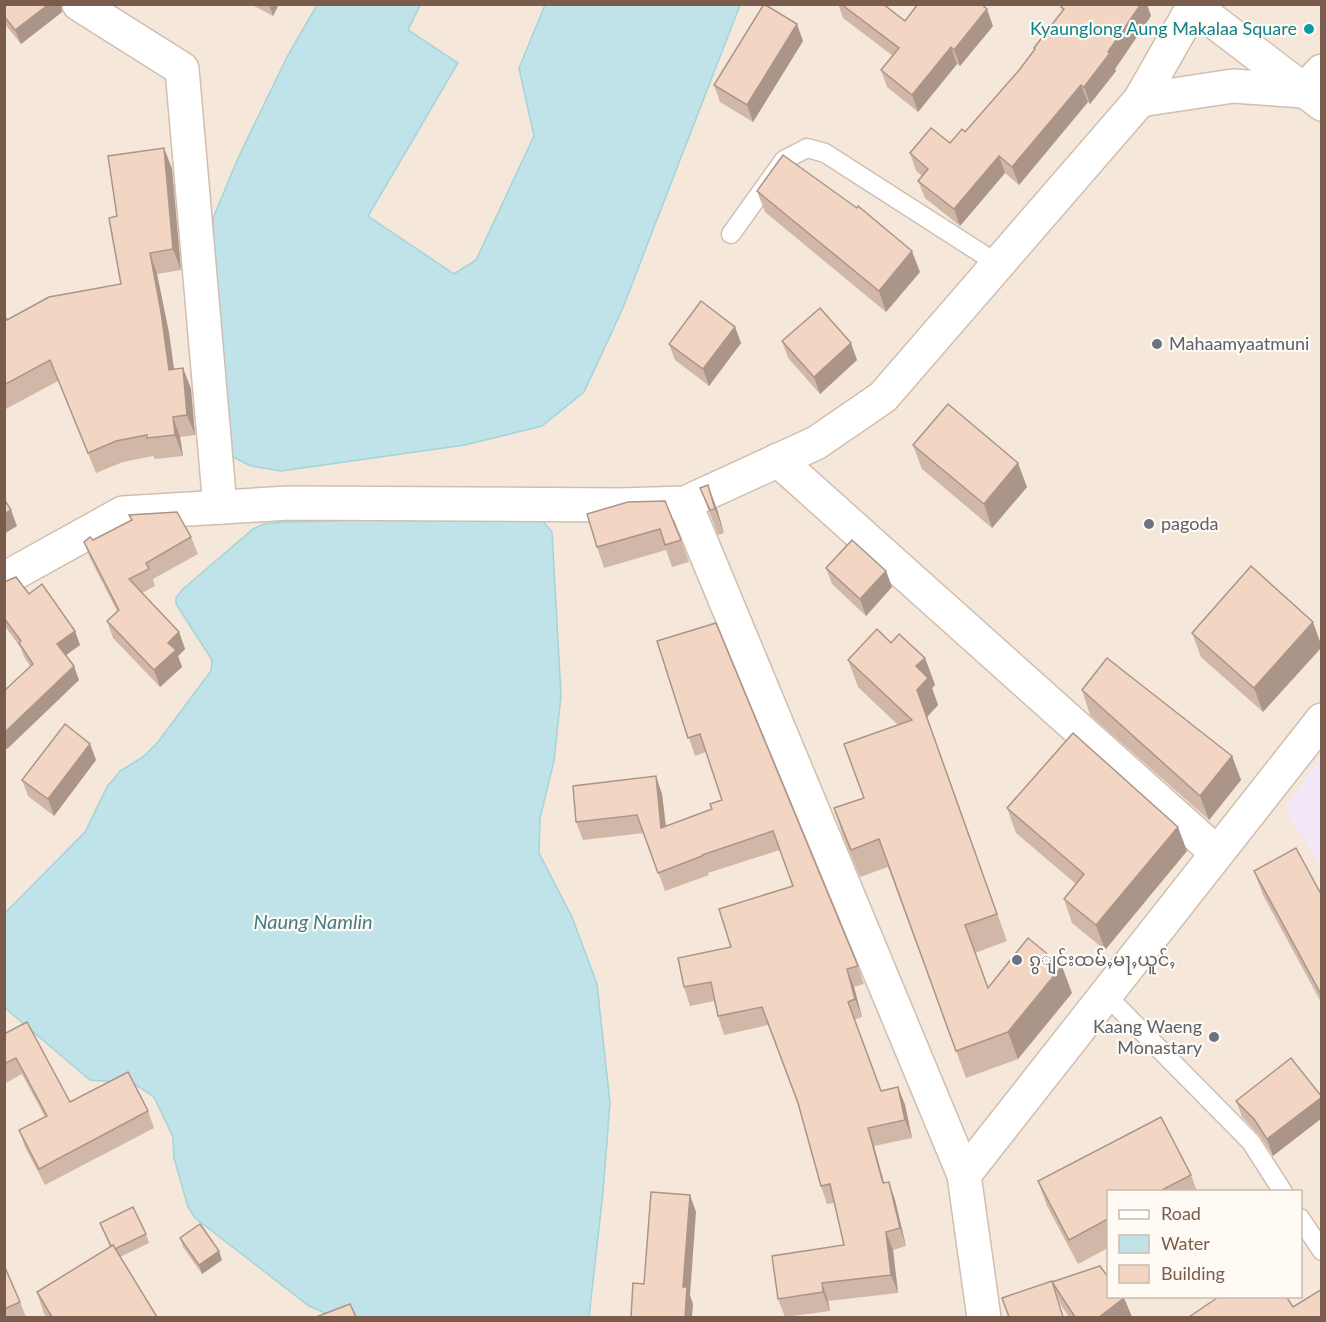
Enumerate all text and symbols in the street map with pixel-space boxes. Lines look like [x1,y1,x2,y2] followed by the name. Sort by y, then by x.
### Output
[1030,17,1297,39] place label: Kyaunglong Aung Makalaa Square
[1302,22,1316,36] marker: Kyaunglong Aung Makalaa Square
[1169,332,1309,354] place label: Mahaamyaatmuni
[1150,337,1164,351] marker: Mahaamyaatmuni
[1161,512,1218,534] place label: pagoda
[1142,517,1156,531] marker: pagoda
[253,909,373,933] water label: Naung Namlin
[1029,947,1176,975] place label: ၵွျင်းထမ်ႇမႃႇယူင်ႇ
[1010,953,1024,967] marker: ၵွျင်းထမ်ႇမႃႇယူင်ႇ
[1093,1015,1203,1058] place label: Kaang Waeng Monastary
[1207,1030,1221,1044] marker: Kaang Waeng Monastary
[1107,1190,1302,1298] legend
[1161,1202,1201,1224] text: Road
[1161,1232,1210,1254] text: Water
[1161,1262,1225,1284] text: Building

